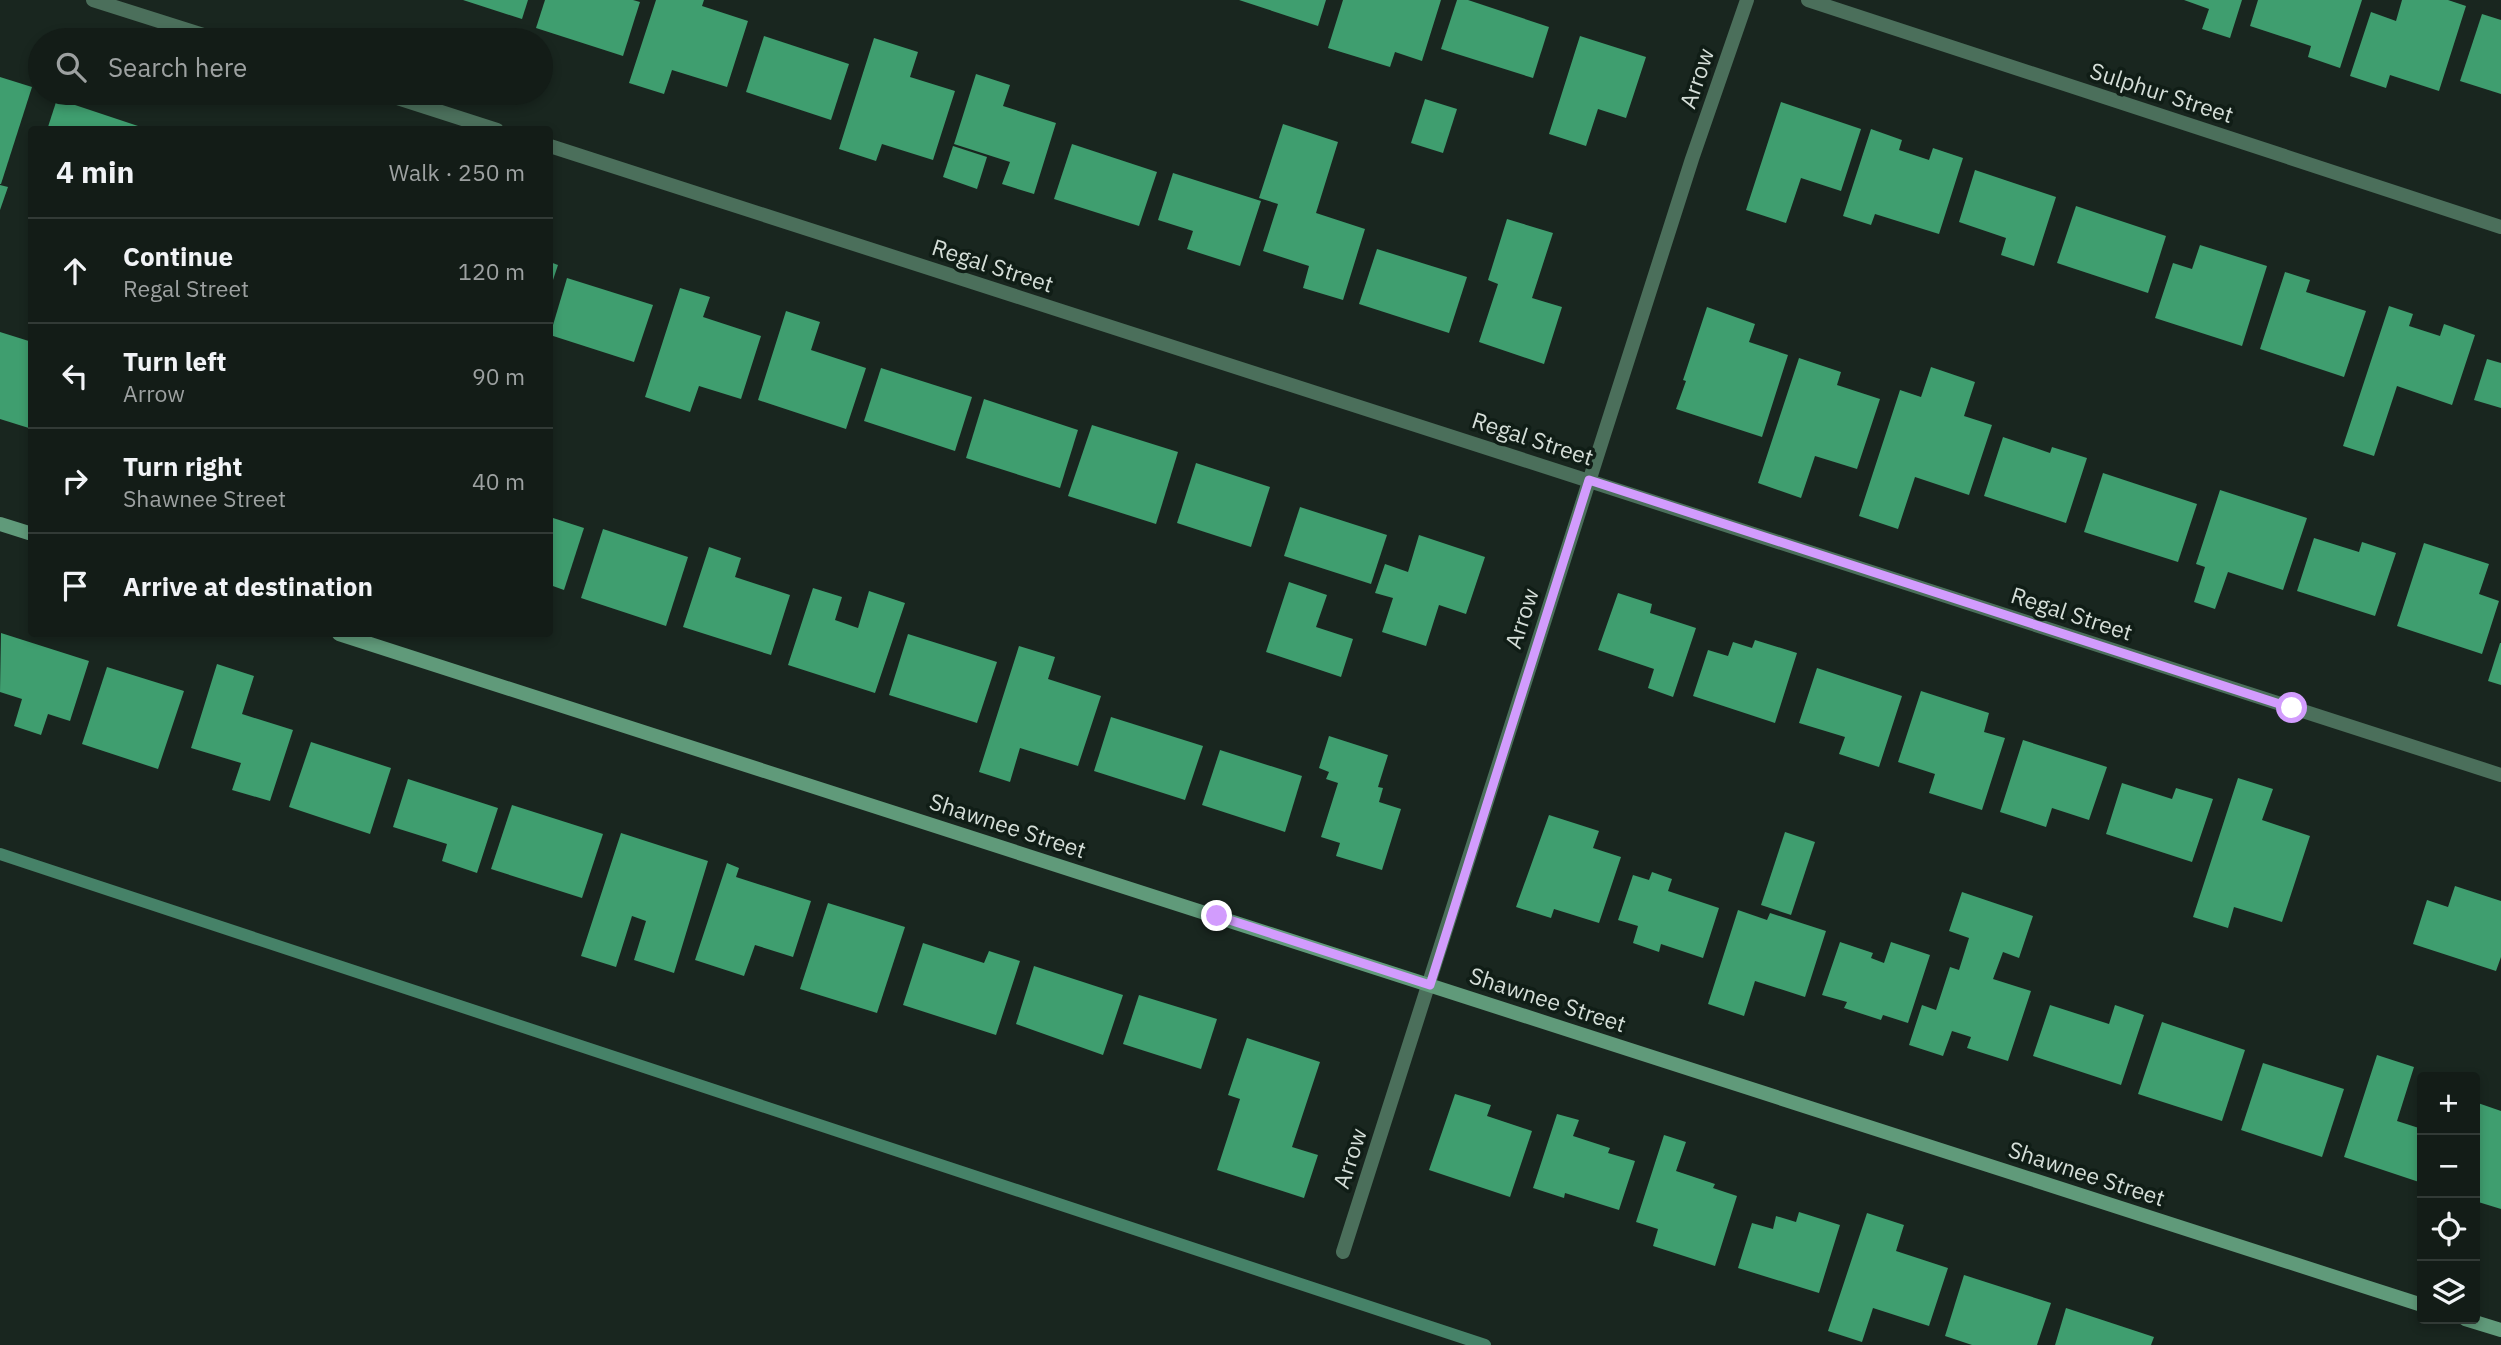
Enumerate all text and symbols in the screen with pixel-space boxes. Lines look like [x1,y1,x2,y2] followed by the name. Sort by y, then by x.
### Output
[28,28,553,105] search box
[1672,44,1720,112] street label: Arrow
[52,48,90,86] icon: search
[108,50,247,84] text: Search here
[2086,55,2238,129] street label: Sulphur Street
[56,152,134,191] text: 4 min
[389,157,525,187] text: Walk · 250 m
[928,231,1058,299] street label: Regal Street
[123,239,233,273] text: Continue
[56,252,94,290] icon: ahead
[458,256,525,286] text: 120 m
[123,273,249,303] text: Regal Street
[123,344,226,378] text: Turn left
[56,357,94,395] icon: left
[472,361,525,391] text: 90 m
[123,378,185,408] text: Arrow
[1468,404,1598,472] street label: Regal Street
[123,449,242,483] text: Turn right
[56,462,94,500] icon: right
[472,466,525,496] text: 40 m
[123,483,286,513] text: Shawnee Street
[56,567,94,605] icon: arrive
[123,569,373,603] text: Arrive at destination
[2007,579,2137,647] street label: Regal Street
[1497,584,1545,652] street label: Arrow
[2276,692,2307,723] route start
[926,786,1090,864] street label: Shawnee Street
[1201,900,1232,931] route end
[1466,960,1630,1038] street label: Shawnee Street
[2417,1072,2480,1324] map controls
[2417,1072,2480,1135] button: +
[1325,1124,1373,1192] street label: Arrow
[2005,1134,2169,1212] street label: Shawnee Street
[2417,1135,2480,1198] button: −
[2417,1198,2480,1261] button: locate
[2417,1261,2480,1324] button: layers

